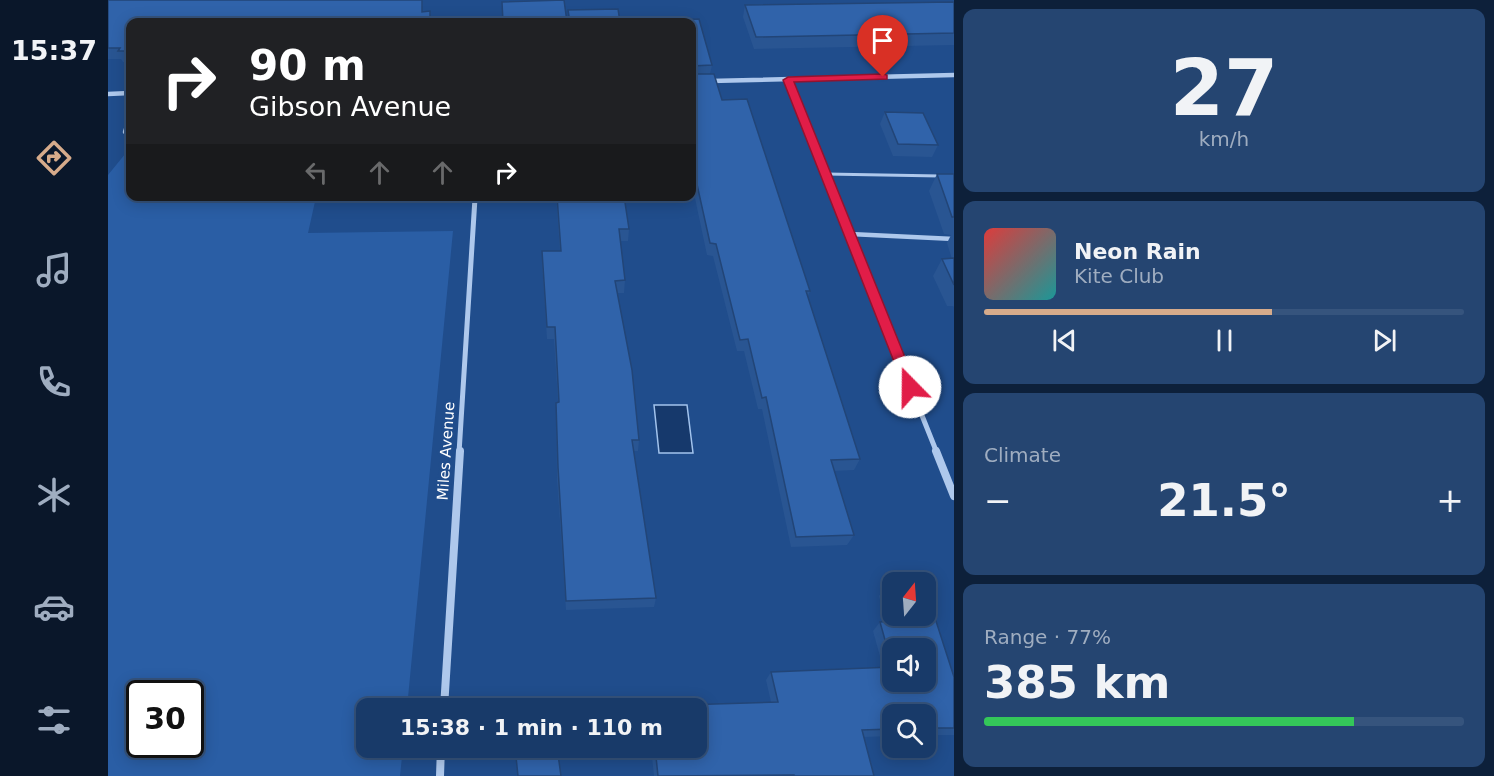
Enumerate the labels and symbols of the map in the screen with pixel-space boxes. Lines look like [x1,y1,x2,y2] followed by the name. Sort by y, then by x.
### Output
[857,15,908,77] pin
[878,355,942,419] position arrow
[434,401,458,501] street label: Miles Avenue
[882,572,936,626] north arrow
[126,680,204,758] speed limit sign: 30

